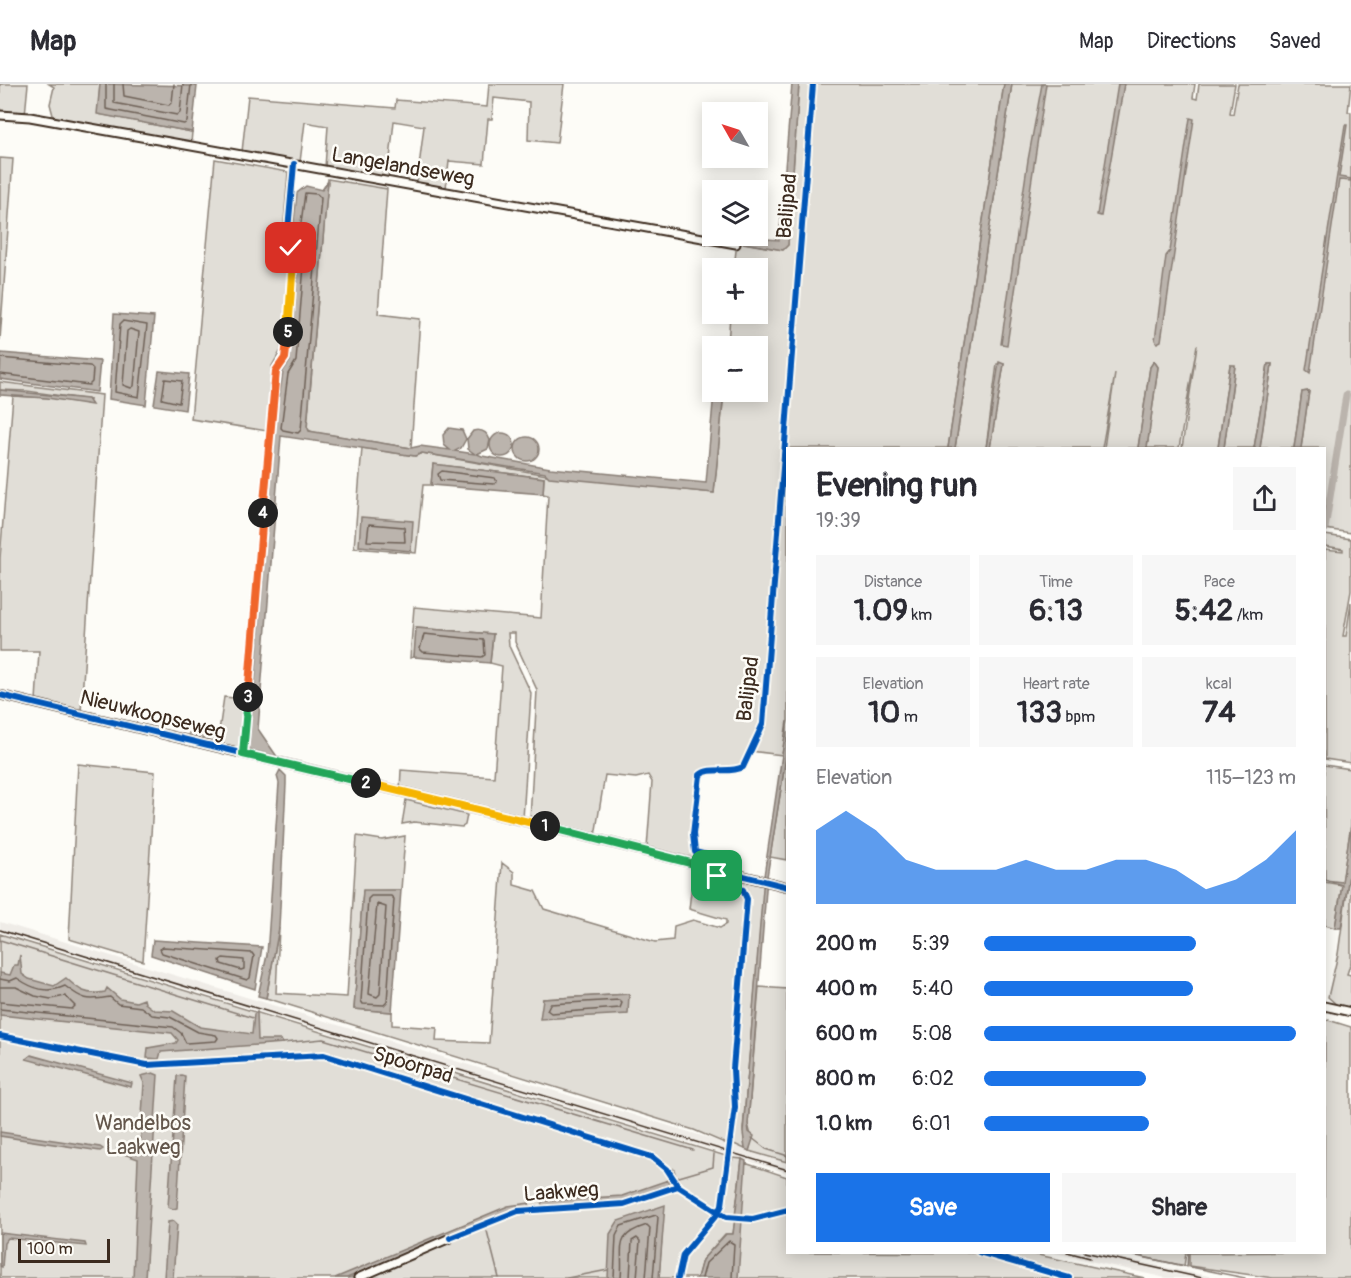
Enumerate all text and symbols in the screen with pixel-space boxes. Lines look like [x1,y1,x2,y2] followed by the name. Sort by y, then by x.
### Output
[30,24,76,59] text: Map
[1079,28,1114,55] text: Map
[1147,28,1236,55] text: Directions
[1269,28,1321,55] text: Saved
[702,102,768,168] north arrow
[702,102,768,402] map controls
[329,141,477,193] street label: Langelandseweg
[771,172,803,240] street label: Balijpad
[702,180,768,246] button: layers
[265,222,316,273] pin
[274,231,307,264] icon: check
[702,258,768,324] button: +
[273,317,303,347] pin: 5
[284,322,292,342] text: 5
[702,336,768,402] button: −
[816,465,977,506] text: Evening run
[1233,467,1296,530] button: share
[248,498,278,528] pin: 4
[258,503,268,523] text: 4
[816,508,861,533] text: 19:39
[864,572,922,592] text: Distance
[1039,572,1073,592] text: Time
[1203,572,1235,592] text: Pace
[854,592,908,629] text: 1.09
[1029,592,1083,629] text: 6:13
[1175,592,1233,629] text: 5:42
[908,605,932,625] text: km
[1233,605,1263,625] text: /km
[731,655,765,723] street label: Balijpad
[863,674,923,694] text: Elevation
[1022,674,1090,694] text: Heart rate
[1206,674,1232,694] text: kcal
[233,682,263,712] pin: 3
[77,684,229,746] street label: Nieuwkoopseweg
[244,687,252,707] text: 3
[868,694,900,731] text: 10
[1017,694,1062,731] text: 133
[1202,694,1236,731] text: 74
[900,707,918,727] text: m
[1062,707,1095,727] text: bpm
[816,765,892,790] text: Elevation
[1206,765,1296,790] text: 115–123 m
[351,768,381,798] pin: 2
[362,773,370,793] text: 2
[530,811,560,841] pin: 1
[542,816,548,836] text: 1
[691,850,742,901] pin
[700,859,733,892] icon: arrive
[816,931,877,956] text: 200 m
[912,931,950,956] text: 5:39
[816,976,877,1001] text: 400 m
[912,976,953,1001] text: 5:40
[816,1021,877,1046] text: 600 m
[912,1021,952,1046] text: 5:08
[370,1040,456,1090] street label: Spoorpad
[816,1066,876,1091] text: 800 m
[912,1066,954,1091] text: 6:02
[95,1110,192,1161] park label: Wandelbos Laakweg
[816,1111,872,1136] text: 1.0 km
[912,1111,950,1136] text: 6:01
[816,1173,1050,1242] button: Save
[1062,1173,1296,1242] button: Share
[523,1176,599,1208] street label: Laakweg
[18,1236,110,1264] scale bar
[27,1239,73,1259] text: 100 m

